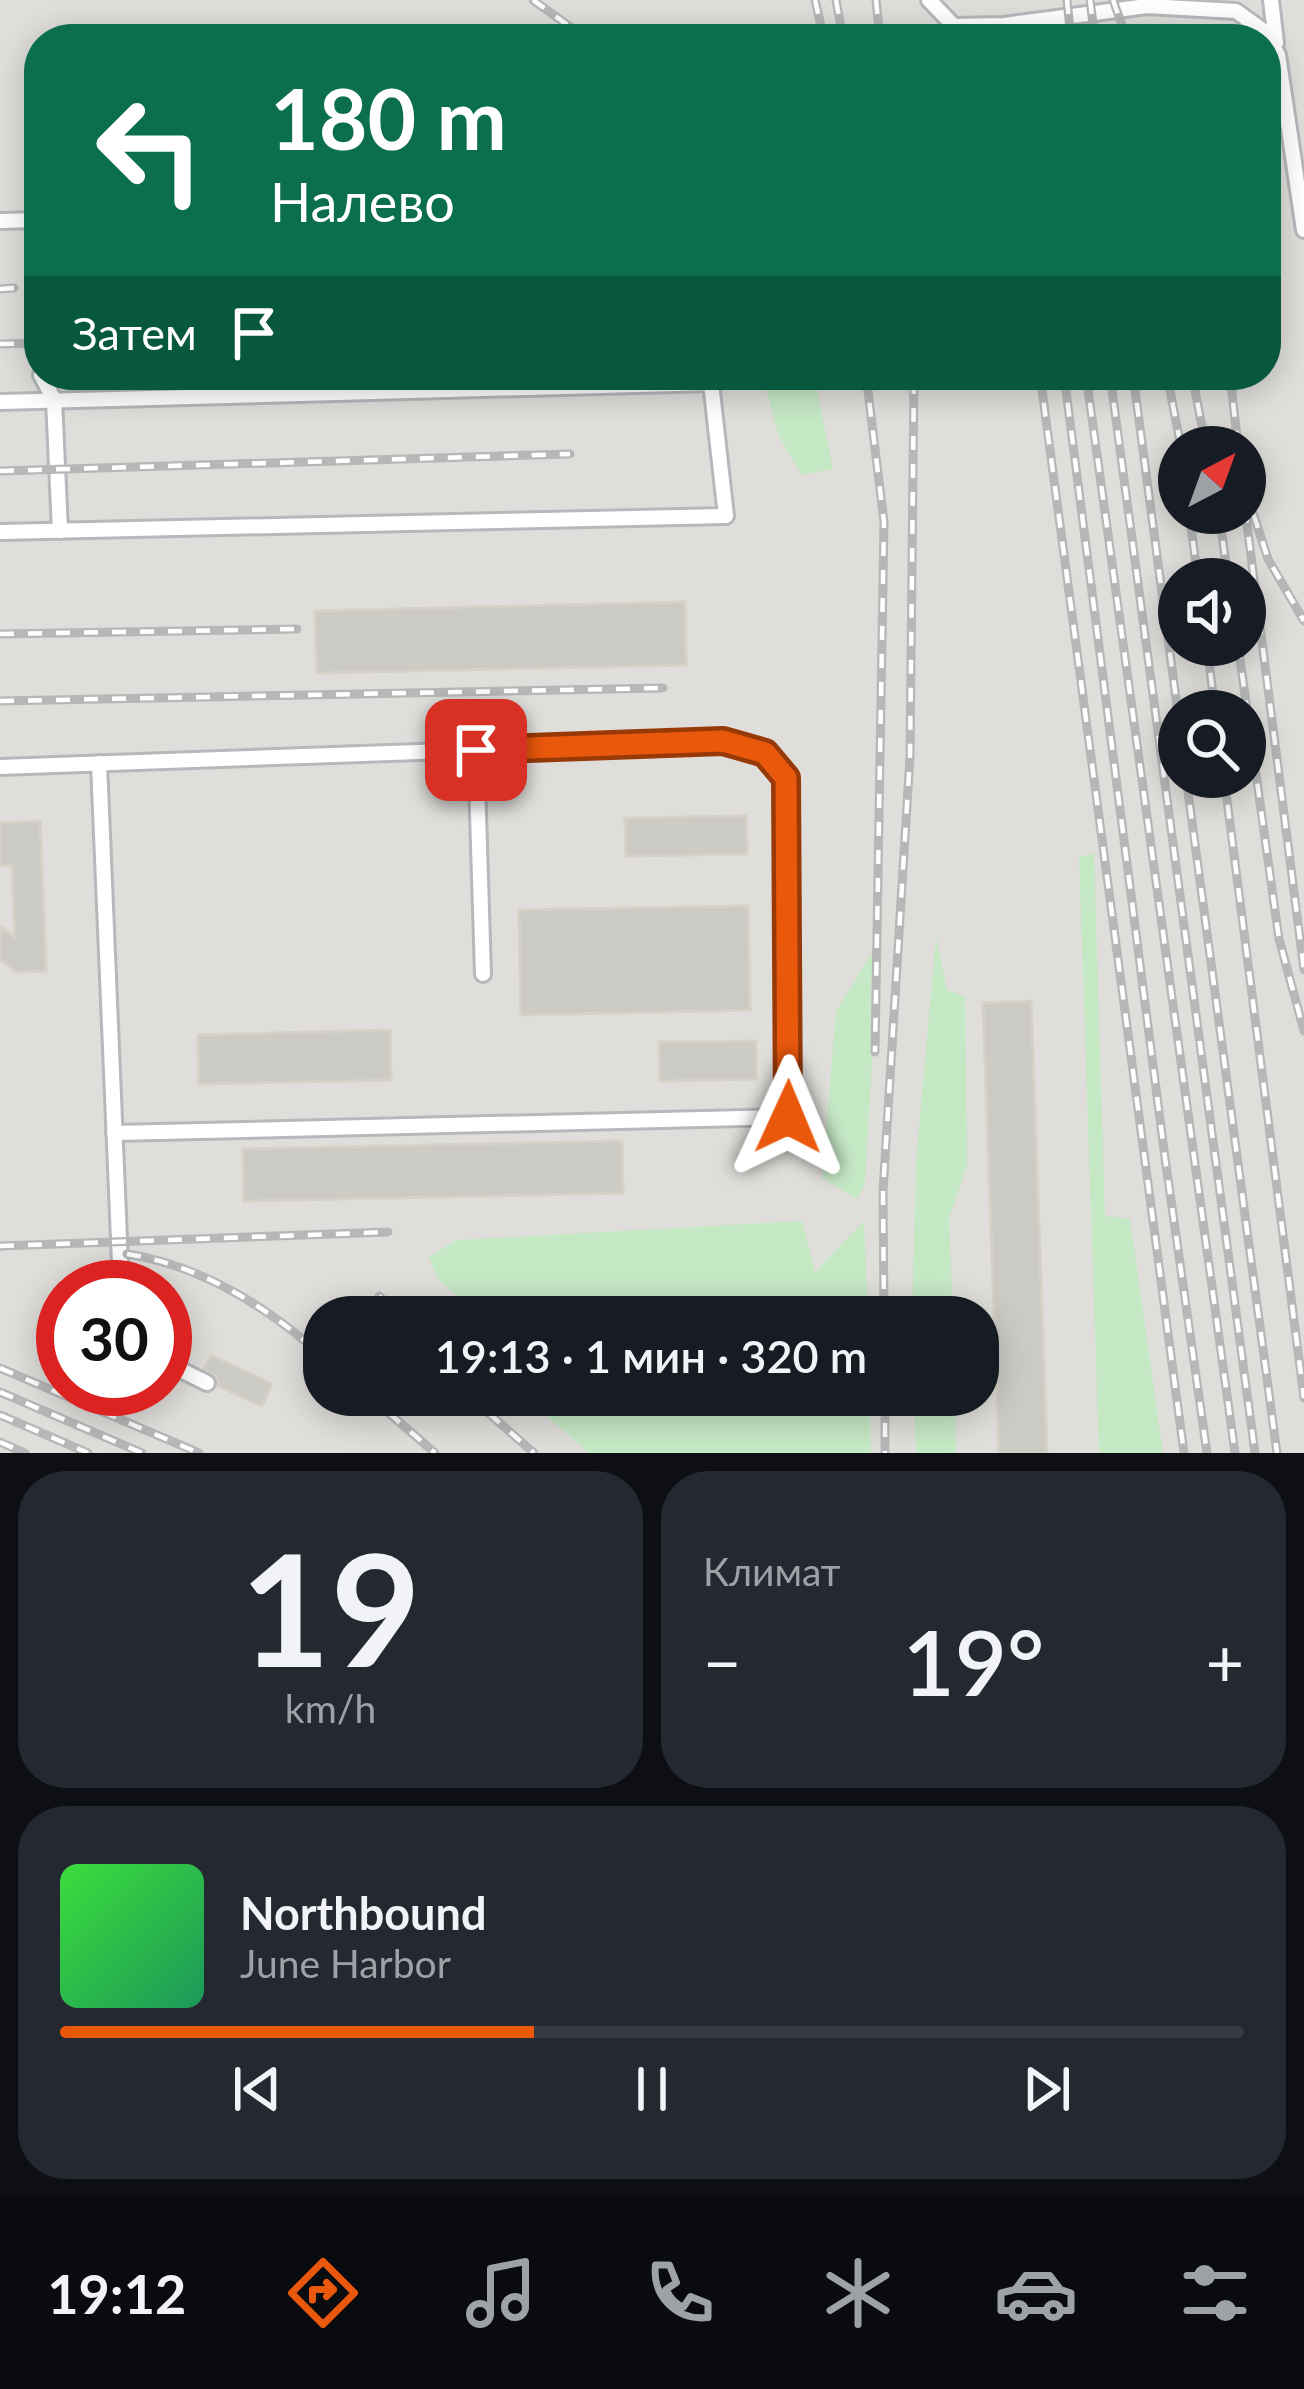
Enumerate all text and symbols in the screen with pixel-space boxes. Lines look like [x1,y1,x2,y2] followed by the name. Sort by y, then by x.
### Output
[270,67,507,168] text: 180 m
[72,72,228,228] icon: left
[270,169,455,234] text: Налево
[221,300,287,366] icon: arrive
[72,306,197,360] text: Затем
[1158,426,1266,534] north arrow
[1158,426,1266,798] map controls
[1158,558,1266,666] button: sound
[1158,690,1266,798] button: search
[425,699,527,801] pin
[443,717,509,783] icon: arrive
[725,1054,851,1180] position arrow
[36,1260,192,1416] speed limit sign: 30
[435,1329,867,1383] text: 19:13 · 1 мин · 320 m
[240,1513,421,1700] text: 19
[703,1548,841,1594] text: Климат
[903,1607,1044,1715] text: 19°
[703,1622,741,1701] text: −
[1206,1622,1244,1701] text: +
[285,1685,376,1731] text: km/h
[240,1886,486,1940] text: Northbound
[240,1940,451,1986] text: June Harbor
[224,2056,290,2122] icon: previous
[619,2056,685,2122] icon: pause
[1014,2056,1080,2122] icon: next
[281,2251,365,2335] icon: directions
[459,2251,543,2335] icon: music
[638,2251,722,2335] icon: phone
[816,2251,900,2335] icon: climate
[994,2251,1078,2335] icon: car
[1173,2251,1257,2335] icon: filters
[47,2261,186,2326] text: 19:12

